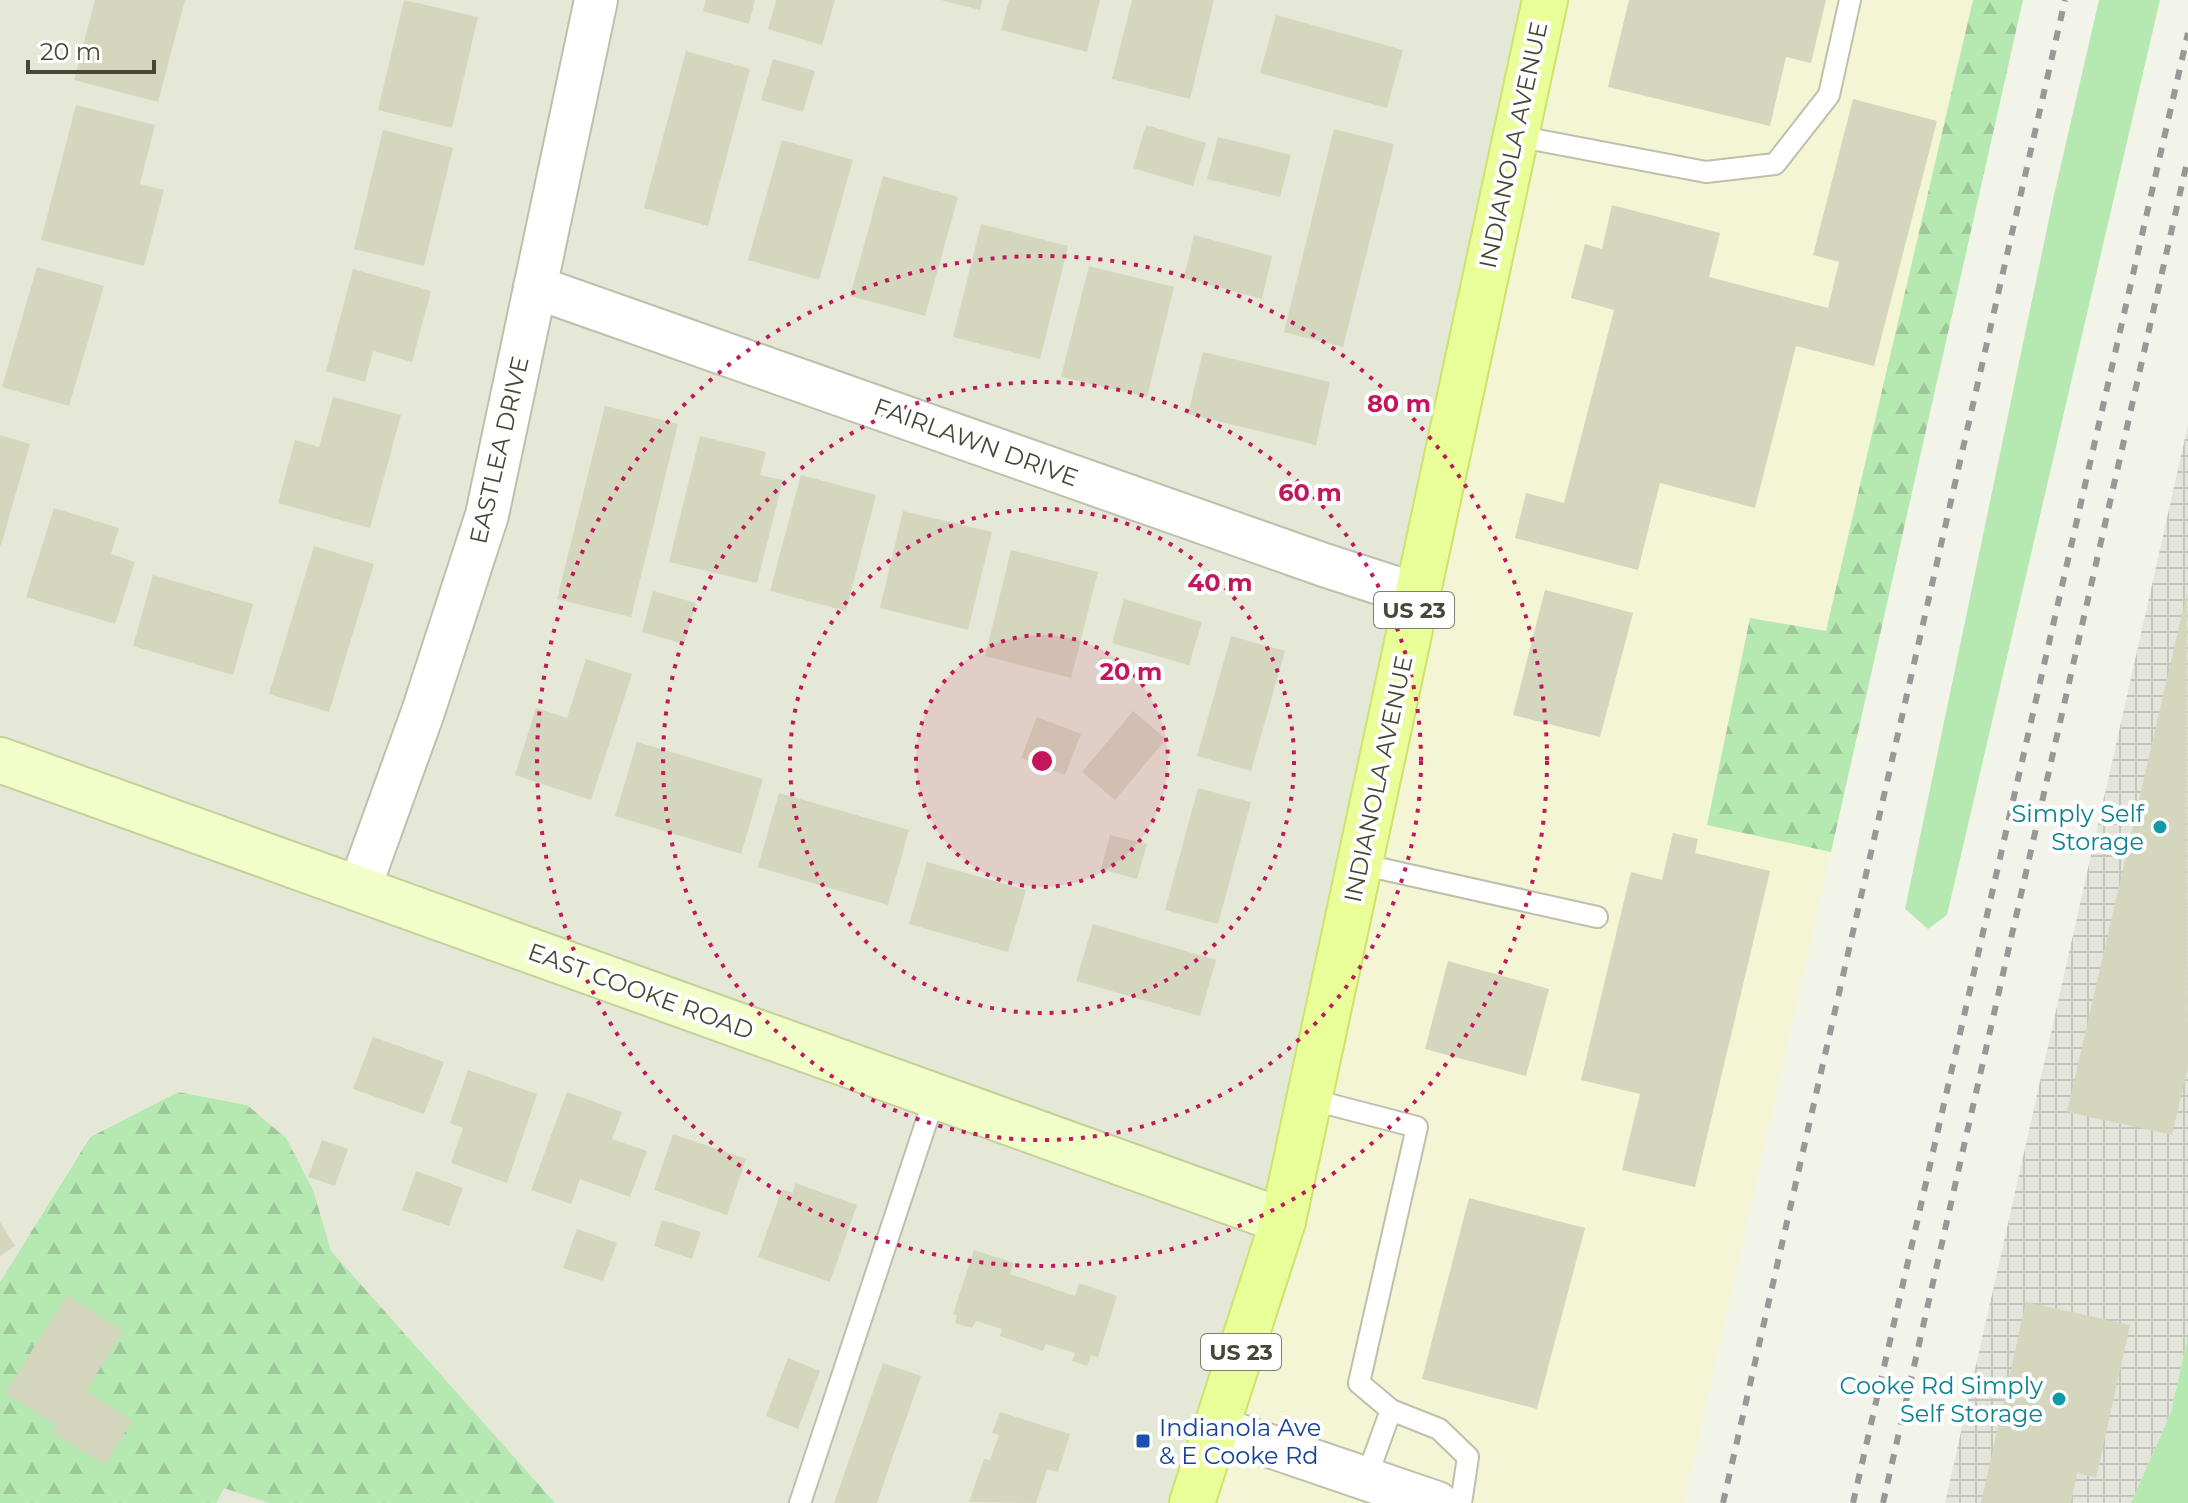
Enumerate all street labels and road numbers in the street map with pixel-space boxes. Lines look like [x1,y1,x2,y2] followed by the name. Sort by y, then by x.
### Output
[1473,19,1553,271] street label: INDIANOLA AVENUE
[463,353,535,547] street label: EASTLEA DRIVE
[870,392,1082,492] street label: FAIRLAWN DRIVE
[1374,592,1454,628] road number: US 23
[1338,653,1418,905] street label: INDIANOLA AVENUE
[524,937,758,1045] street label: EAST COOKE ROAD
[1201,1334,1281,1370] road number: US 23

